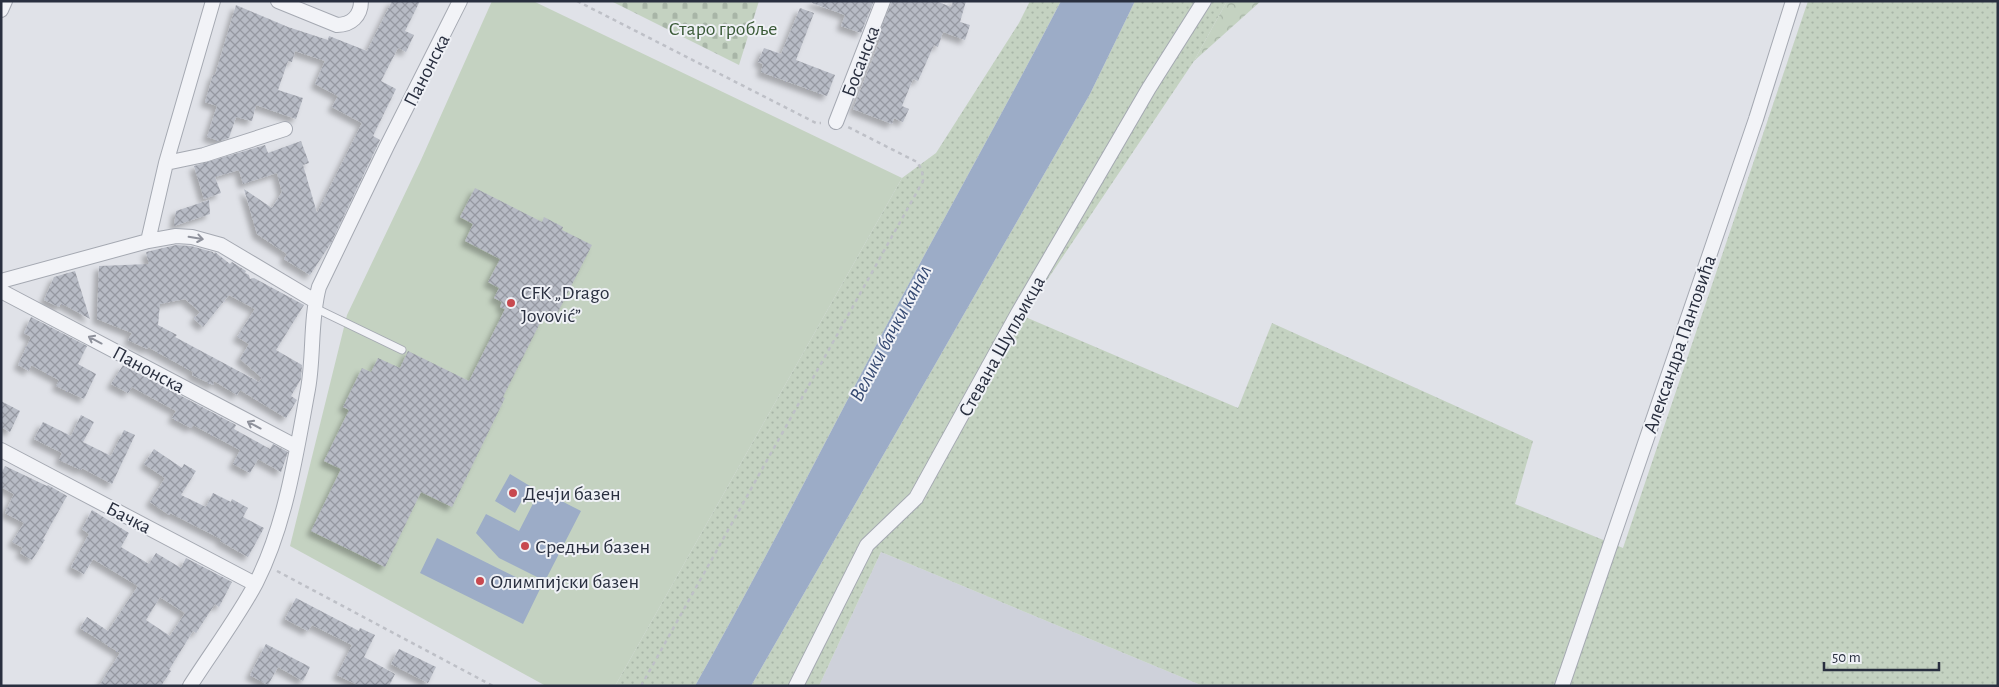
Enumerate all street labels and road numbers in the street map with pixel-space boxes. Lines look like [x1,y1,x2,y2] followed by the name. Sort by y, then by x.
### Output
[838,23,884,100] street label: Босанска
[400,31,454,110] street label: Панонска
[1640,253,1720,436] street label: Александра Пантовића
[955,273,1049,420] street label: Стевана Шупљикца
[109,343,188,397] street label: Панонска
[103,498,154,538] street label: Бачка

